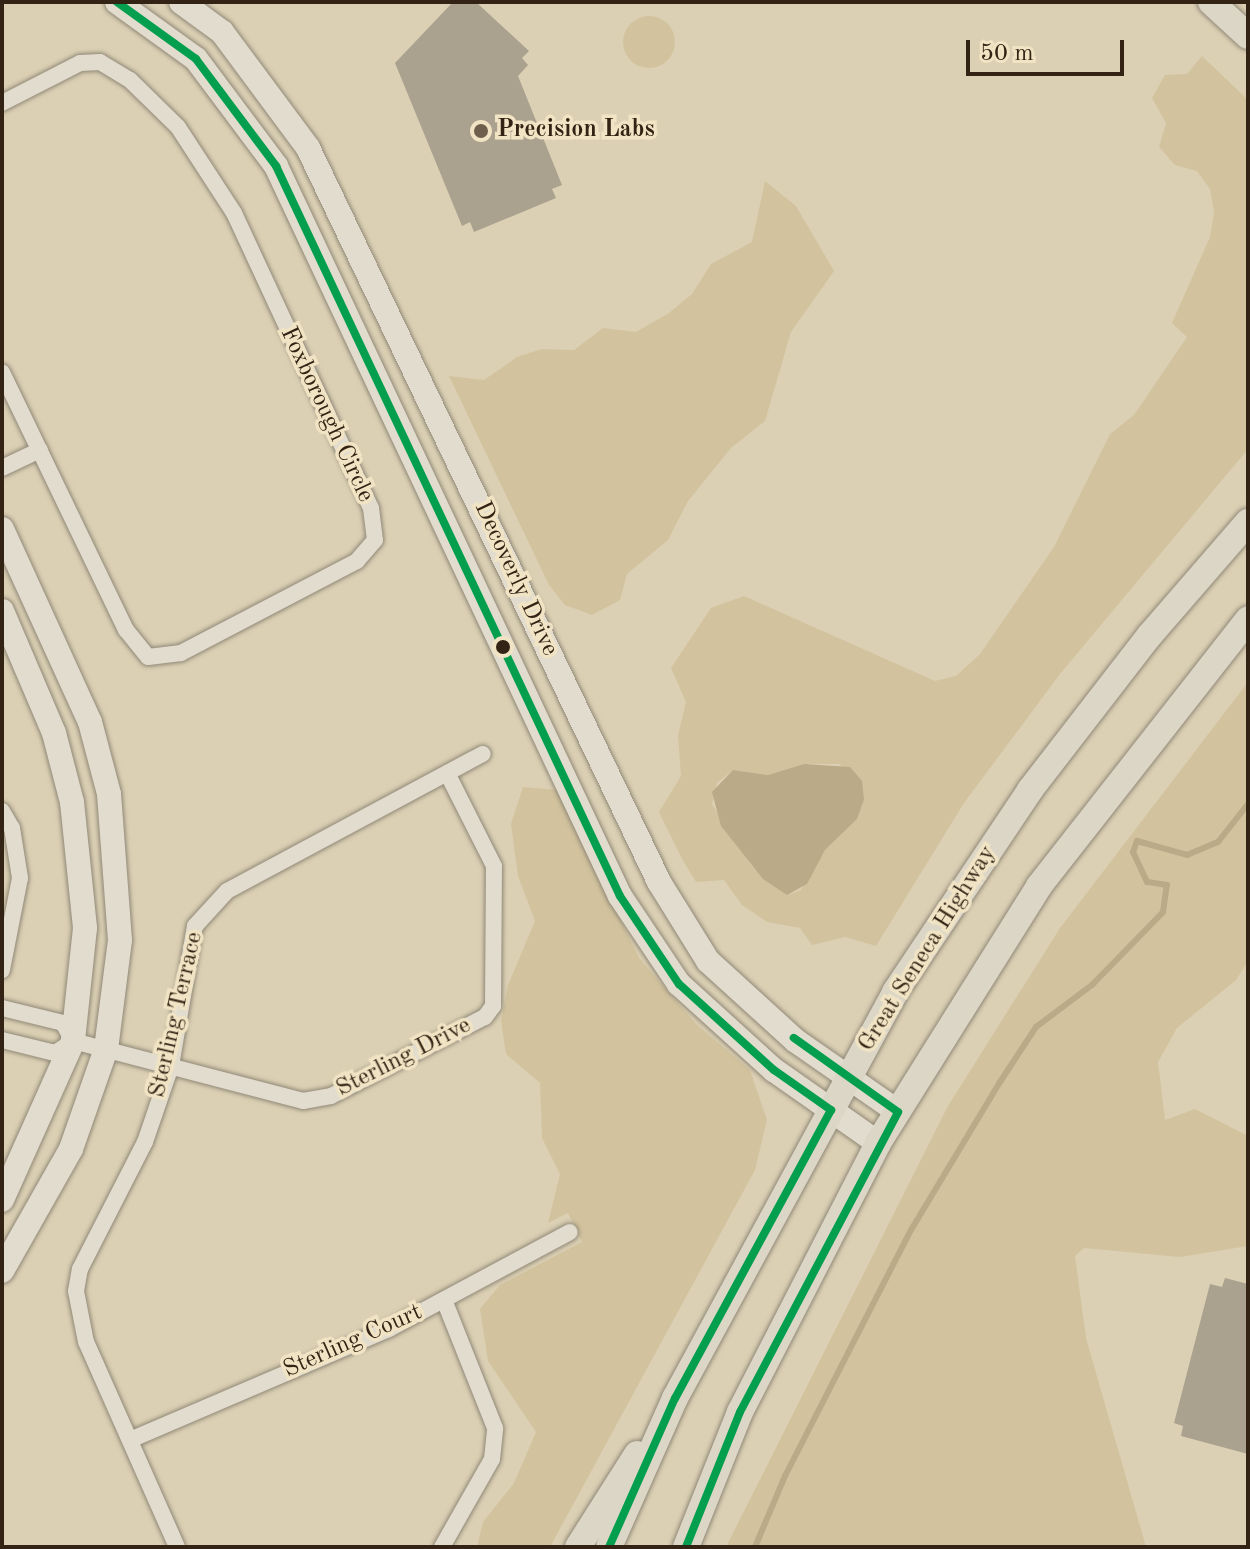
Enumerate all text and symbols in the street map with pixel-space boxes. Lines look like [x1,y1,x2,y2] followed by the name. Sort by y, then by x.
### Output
[970,24,1128,74] scale bar
[980,42,1034,66] text: 50 m
[497,117,655,145] place label: Precision Labs
[472,122,490,140] marker: Precision Labs
[273,323,379,507] street label: Foxborough Circle
[467,497,563,661] street label: Decoverly Drive
[495,639,511,655] unlabelled marker
[853,841,1003,1057] street label: Great Seneca Highway
[144,929,210,1101] street label: Sterling Terrace
[332,1012,476,1104] street label: Sterling Drive
[279,1299,427,1385] street label: Sterling Court

